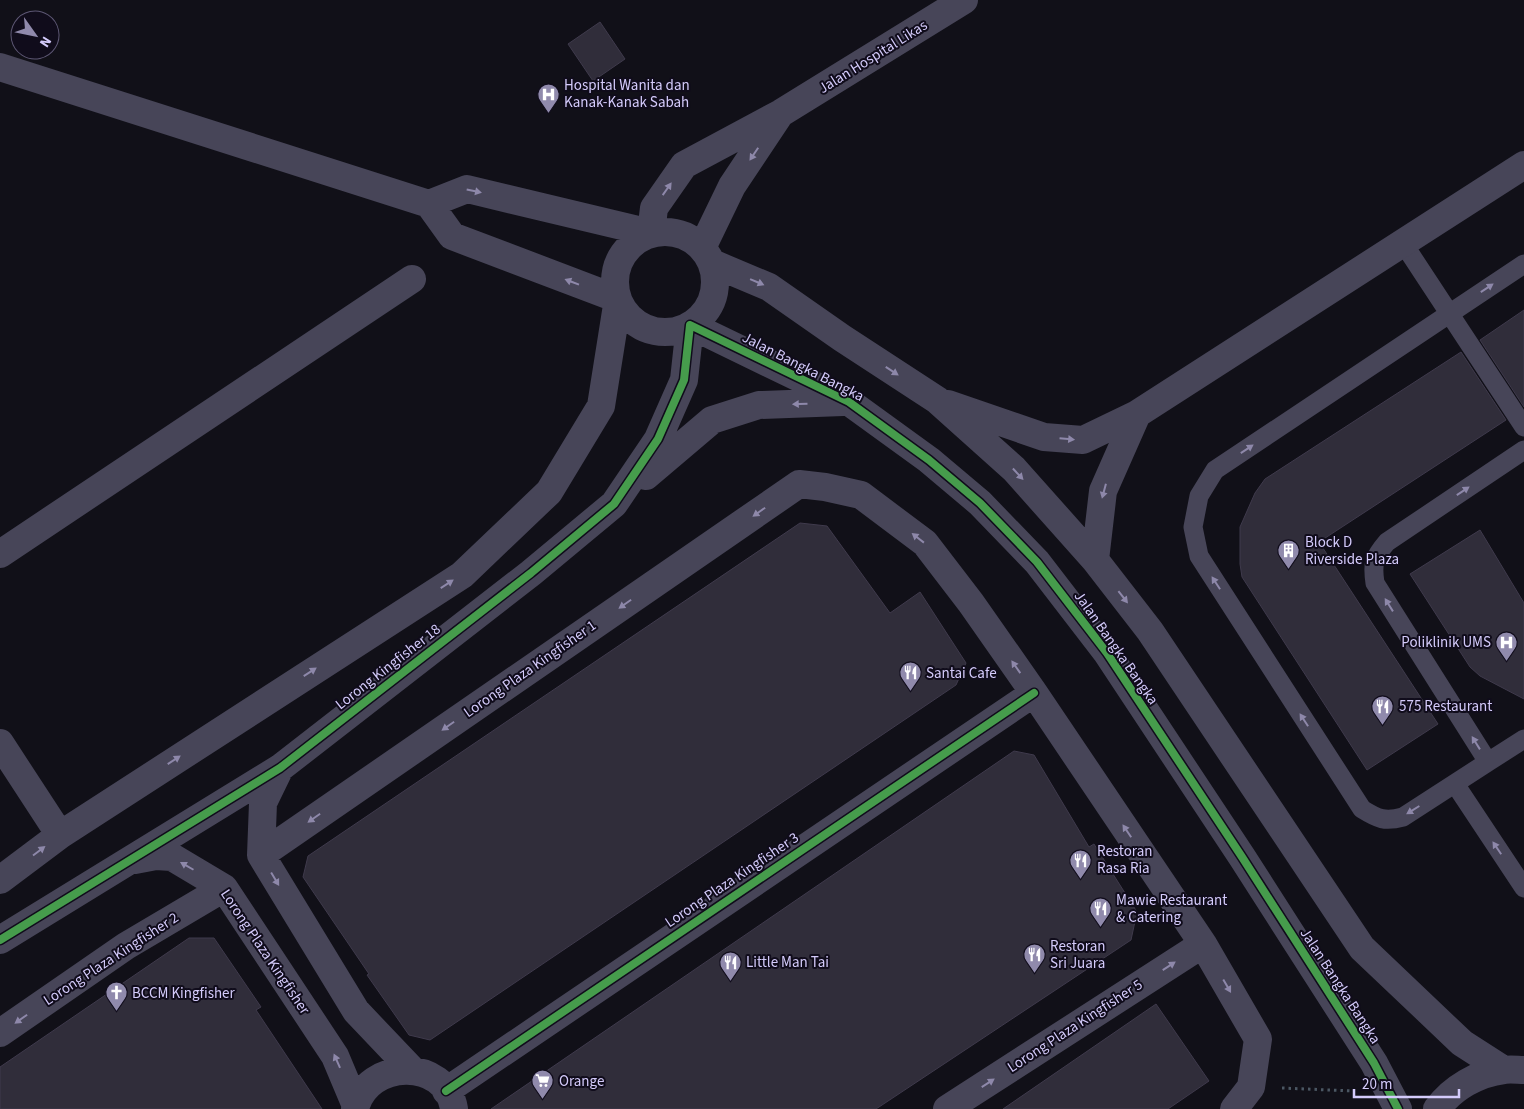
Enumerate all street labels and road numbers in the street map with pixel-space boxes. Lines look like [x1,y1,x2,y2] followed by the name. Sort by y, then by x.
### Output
[815,15,931,99] street label: Jalan Hospital Likas
[738,327,868,407] street label: Jalan Bangka Bangka
[1069,587,1163,709] street label: Jalan Bangka Bangka
[460,615,600,723] street label: Lorong Plaza Kingfisher 1
[331,619,445,715] street label: Lorong Kingfisher 18
[661,827,803,933] street label: Lorong Plaza Kingfisher 3
[215,885,315,1019] street label: Lorong Plaza Kingfisher
[39,907,183,1011] street label: Lorong Plaza Kingfisher 2
[1295,924,1385,1048] street label: Jalan Bangka Bangka
[1003,974,1147,1078] street label: Lorong Plaza Kingfisher 5

